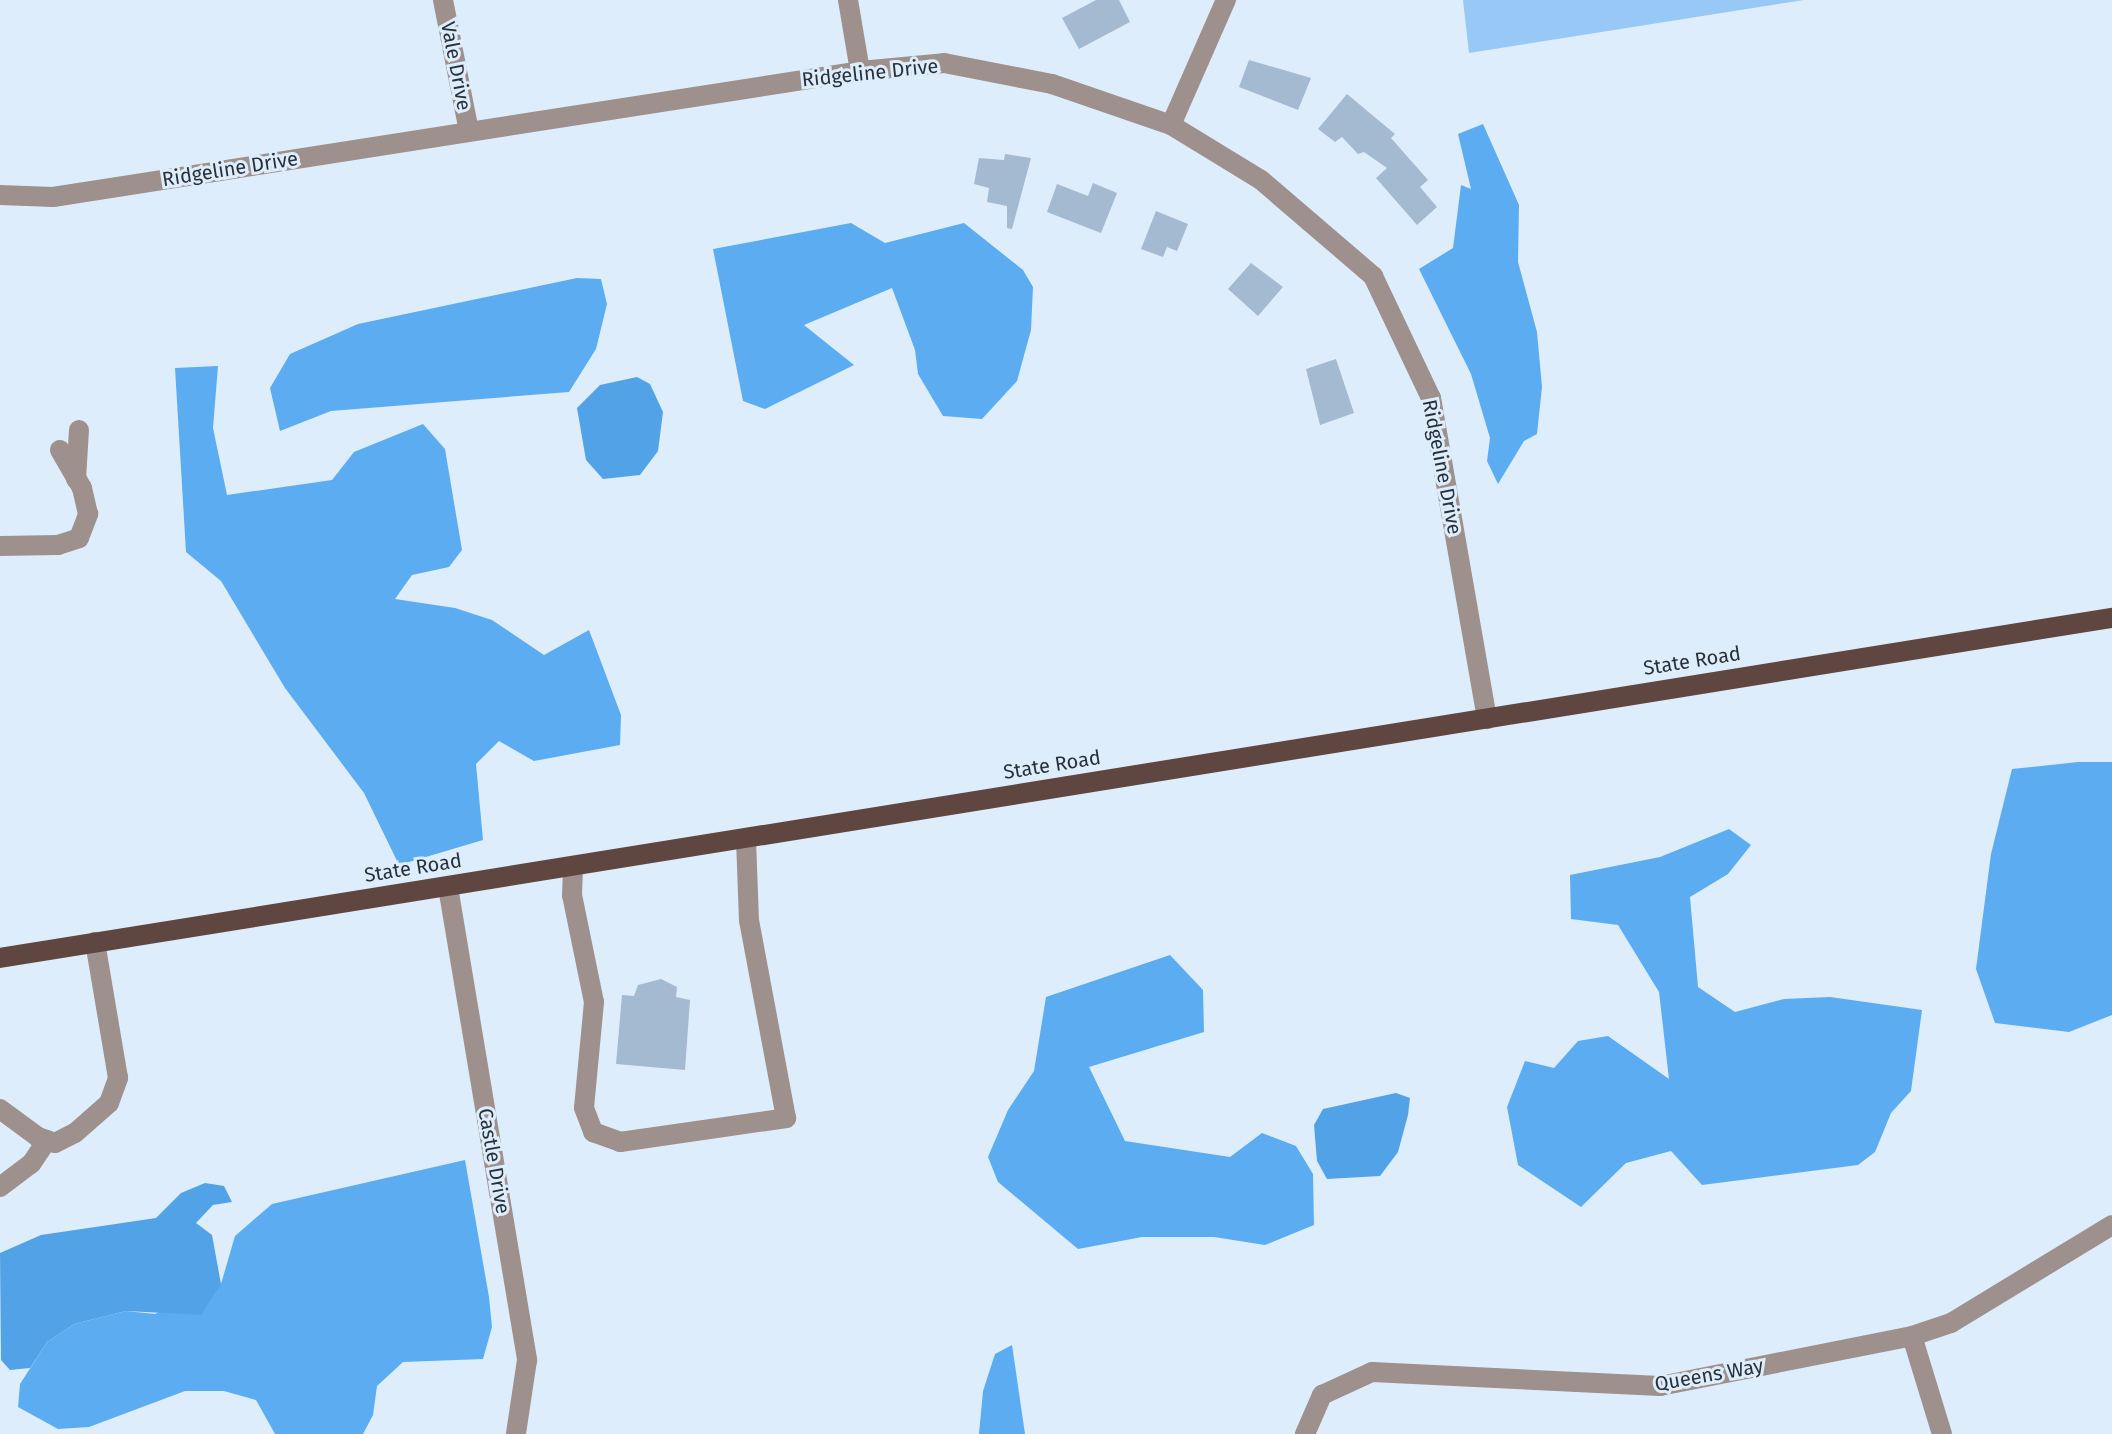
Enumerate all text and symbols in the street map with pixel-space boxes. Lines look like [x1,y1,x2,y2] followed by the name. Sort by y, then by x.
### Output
[436,20,476,112] street label: Vale Drive
[801,54,939,92] street label: Ridgeline Drive
[160,146,300,192] street label: Ridgeline Drive
[1417,397,1467,537] street label: Ridgeline Drive
[1642,641,1742,681] street label: State Road
[1002,745,1102,785] street label: State Road
[363,848,463,888] street label: State Road
[473,1106,515,1216] street label: Castle Drive
[1653,1354,1765,1396] street label: Queens Way

